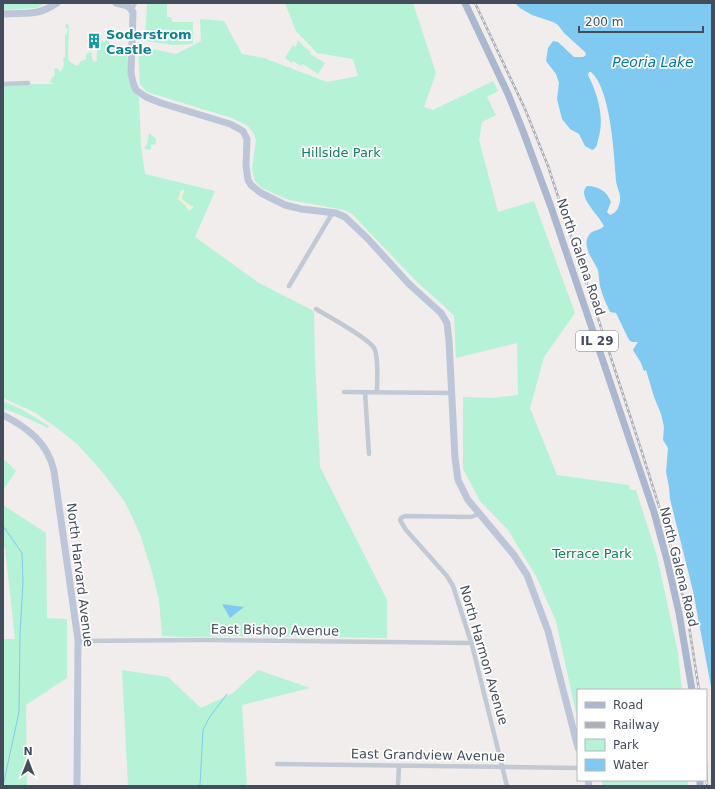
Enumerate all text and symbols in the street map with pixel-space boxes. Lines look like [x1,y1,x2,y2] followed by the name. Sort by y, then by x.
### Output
[579,8,703,34] scale bar
[585,15,623,29] text: 200 m
[106,27,192,57] place label: Soderstrom Castle
[85,32,103,50] building icon: Soderstrom Castle
[612,54,694,70] water label: Peoria Lake
[301,145,381,160] park label: Hillside Park
[554,196,608,318] street label: North Galena Road
[576,331,618,351] road number: IL 29
[64,502,96,648] street label: North Harvard Avenue
[657,505,701,629] street label: North Galena Road
[551,546,632,561] park label: Terrace Park
[457,583,511,727] street label: North Harmon Avenue
[211,621,339,639] street label: East Bishop Avenue
[577,689,707,781] legend
[613,698,643,712] text: Road
[613,718,659,732] text: Railway
[613,738,639,752] text: Park
[8,741,48,781] north arrow
[23,745,33,758] text: N
[351,746,505,764] street label: East Grandview Avenue
[613,758,649,772] text: Water

